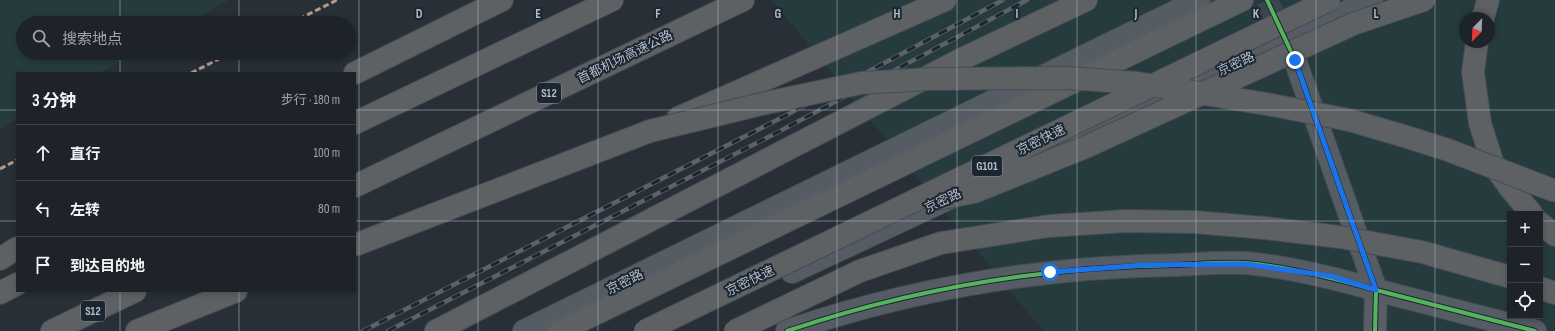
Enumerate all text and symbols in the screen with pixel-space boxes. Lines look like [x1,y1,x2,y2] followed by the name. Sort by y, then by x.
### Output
[416,6,423,22] text: D
[535,6,541,22] text: E
[655,6,661,22] text: F
[775,6,782,22] text: G
[894,6,901,22] text: H
[1016,6,1019,22] text: I
[1134,6,1138,22] text: J
[1253,6,1260,22] text: K
[1373,6,1379,22] text: L
[1459,12,1495,48] north arrow
[16,16,356,60] search box
[30,27,52,49] icon: search
[575,27,675,87] street label: 首都机场高速公路
[62,30,122,49] text: 搜索地点
[1215,49,1257,79] street label: 京密路
[1286,51,1304,69] route end
[537,83,561,103] road number: S12
[32,91,76,111] text: 3 分钟
[281,92,340,108] text: 步行 · 180 m
[1014,121,1068,159] street label: 京密快速
[32,142,54,164] icon: ahead
[70,145,100,164] text: 直行
[313,145,340,161] text: 100 m
[972,156,1002,176] road number: G101
[922,186,964,216] street label: 京密路
[32,198,54,220] icon: left
[70,201,100,220] text: 左转
[318,201,340,217] text: 80 m
[1507,211,1543,319] map controls
[1507,211,1543,247] button: +
[1507,247,1543,283] button: −
[32,254,54,276] icon: arrive
[70,257,145,276] text: 到达目的地
[723,262,777,300] street label: 京密快速
[1041,263,1059,281] route start
[604,266,646,298] street label: 京密路
[1507,283,1543,319] button: locate
[81,301,105,321] road number: S12

